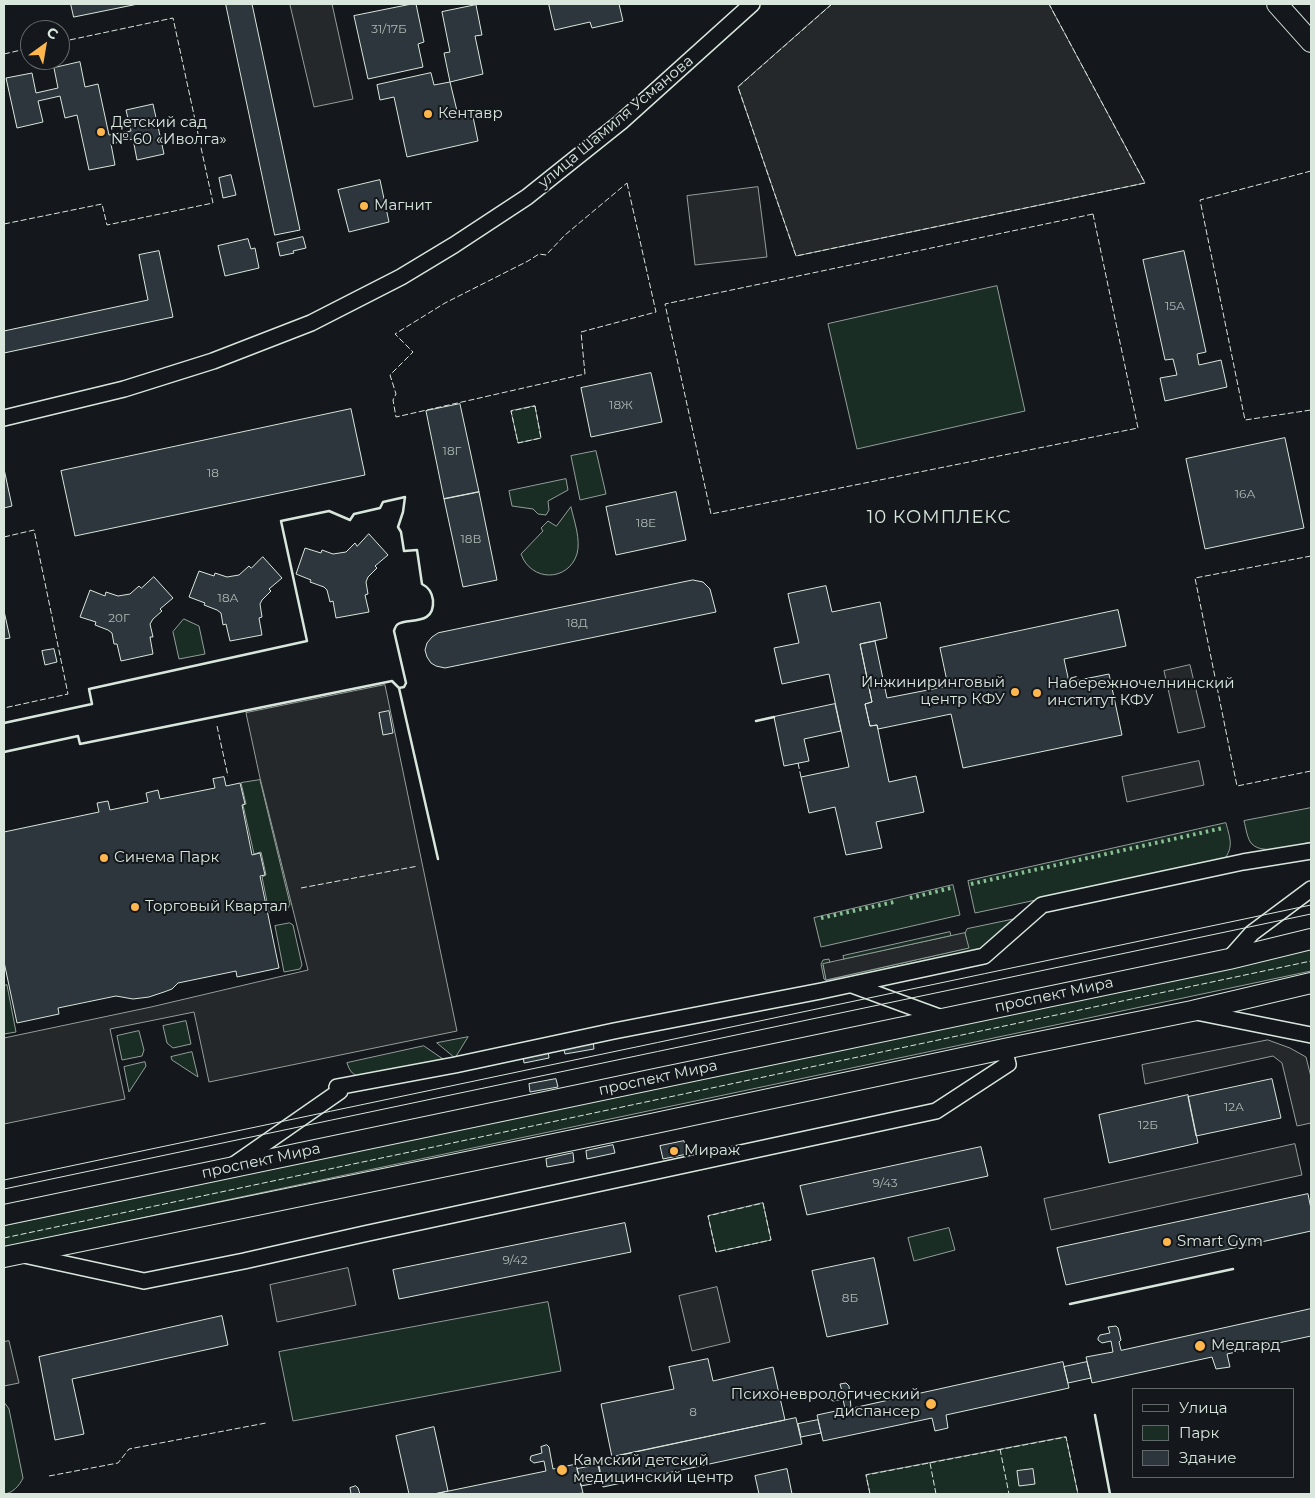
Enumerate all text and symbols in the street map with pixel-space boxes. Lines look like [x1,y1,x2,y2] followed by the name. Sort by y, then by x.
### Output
[20,20,70,70] north arrow
[371,22,407,36] house number: 31/17Б
[43,23,61,43] text: С
[535,52,697,192] street label: улица Шамиля Усманова
[438,105,503,123] place label: Кентавр
[422,108,434,120] marker: Кентавр
[111,114,227,149] place label: Детский сад № 60 «Иволга»
[95,126,107,138] marker: Детский сад № 60 «Иволга»
[374,197,432,215] place label: Магнит
[358,200,370,212] marker: Магнит
[1165,299,1185,313] house number: 15А
[609,398,633,412] house number: 18Ж
[443,444,461,458] house number: 18Г
[207,466,219,480] house number: 18
[1235,487,1255,501] house number: 16А
[865,507,1013,529] district label: 10 КОМПЛЕКС
[636,516,656,530] house number: 18Е
[461,532,481,546] house number: 18В
[218,591,238,605] house number: 18А
[108,611,130,625] house number: 20Г
[566,616,588,630] house number: 18Д
[861,674,1005,709] place label: Инжиниринговый центр КФУ
[1047,675,1235,710] place label: Набережночелнинский институт КФУ
[1009,686,1021,698] marker: Инжиниринговый центр КФУ
[1031,687,1043,699] marker: Набережночелнинский институт КФУ
[114,849,219,867] place label: Синема Парк
[98,852,110,864] marker: Синема Парк
[145,898,288,916] place label: Торговый Квартал
[129,901,141,913] marker: Торговый Квартал
[993,974,1115,1016] street label: проспект Мира
[597,1057,719,1099] street label: проспект Мира
[1224,1100,1244,1114] house number: 12А
[1138,1118,1158,1132] house number: 12Б
[200,1140,322,1182] street label: проспект Мира
[684,1142,740,1160] place label: Мираж
[668,1145,680,1157] marker: Мираж
[873,1176,897,1190] house number: 9/43
[1177,1233,1263,1251] place label: Smart Gym
[1161,1236,1173,1248] marker: Smart Gym
[503,1253,527,1267] house number: 9/42
[842,1291,858,1305] house number: 8Б
[1211,1337,1280,1355] place label: Медгард
[1193,1339,1207,1353] marker: Медгард
[731,1386,920,1421] place label: Психоневрологический диспансер
[1132,1388,1295,1478] legend
[924,1397,938,1411] marker: Психоневрологический диспансер
[1179,1398,1227,1417] text: Улица
[689,1405,697,1419] house number: 8
[1179,1423,1219,1442] text: Парк
[1179,1448,1237,1467] text: Здание
[573,1452,734,1487] place label: Камский детский медицинский центр
[555,1463,569,1477] marker: Камский детский медицинский центр

